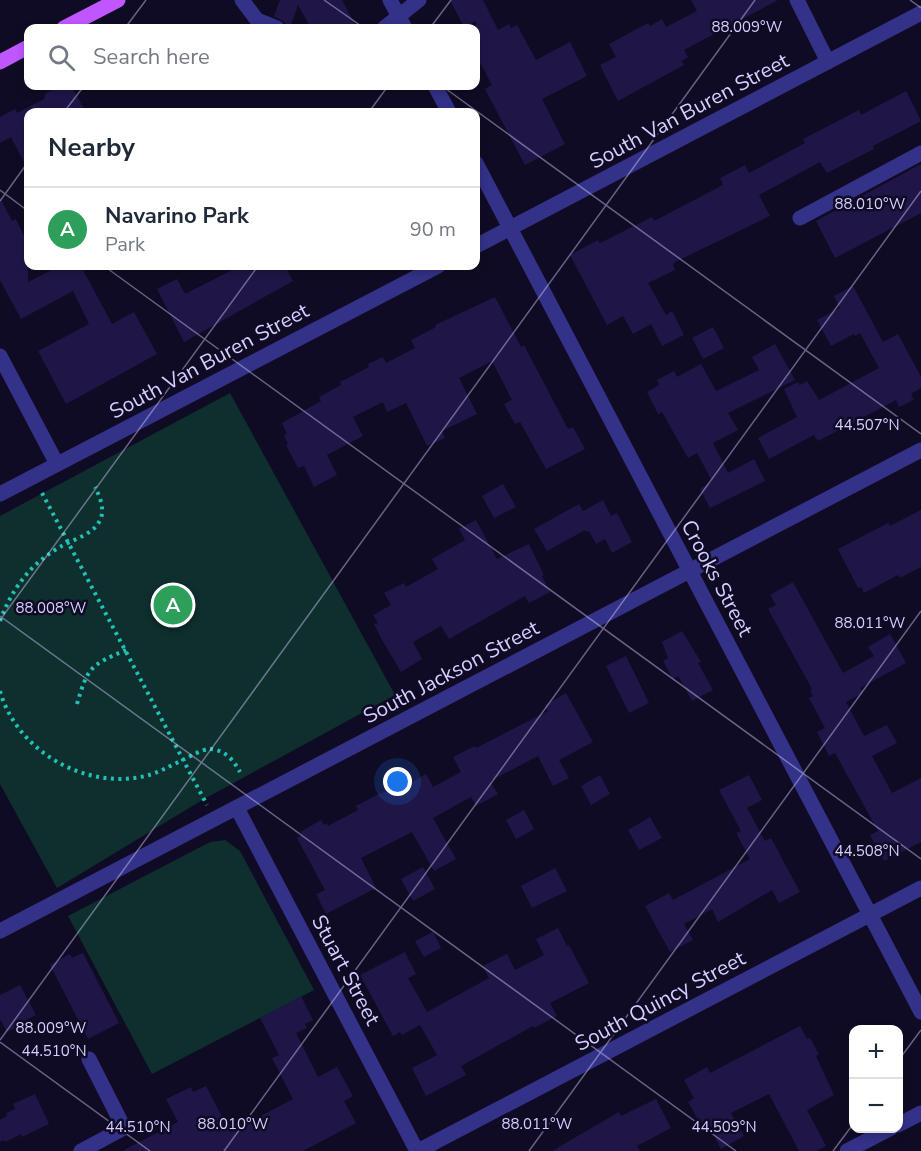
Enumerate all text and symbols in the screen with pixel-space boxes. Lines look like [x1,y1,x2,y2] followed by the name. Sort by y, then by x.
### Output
[712,17,783,37] text: 88.009°W
[24,24,480,90] search box
[45,41,78,74] icon: search
[93,42,210,72] text: Search here
[584,46,794,175] street label: South Van Buren Street
[48,130,135,165] text: Nearby
[835,194,906,214] text: 88.010°W
[105,201,249,231] text: Navarino Park
[60,216,75,243] text: A
[410,216,456,243] text: 90 m
[105,231,145,258] text: Park
[104,296,314,425] street label: South Van Buren Street
[834,415,900,435] text: 44.507°N
[675,515,760,642] street label: Crooks Street
[154,582,192,628] pin: A
[16,598,87,618] text: 88.008°W
[358,613,544,730] street label: South Jackson Street
[835,613,906,633] text: 88.011°W
[383,767,412,796] your location
[834,841,900,861] text: 44.508°N
[305,910,387,1031] street label: Stuart Street
[570,944,751,1058] street label: South Quincy Street
[16,1018,87,1038] text: 88.009°W
[849,1025,903,1133] map controls
[849,1025,903,1079] button: +
[21,1041,87,1061] text: 44.510°N
[849,1079,903,1133] button: −
[198,1114,269,1134] text: 88.010°W
[502,1114,573,1134] text: 88.011°W
[105,1117,171,1137] text: 44.510°N
[691,1117,757,1137] text: 44.509°N

